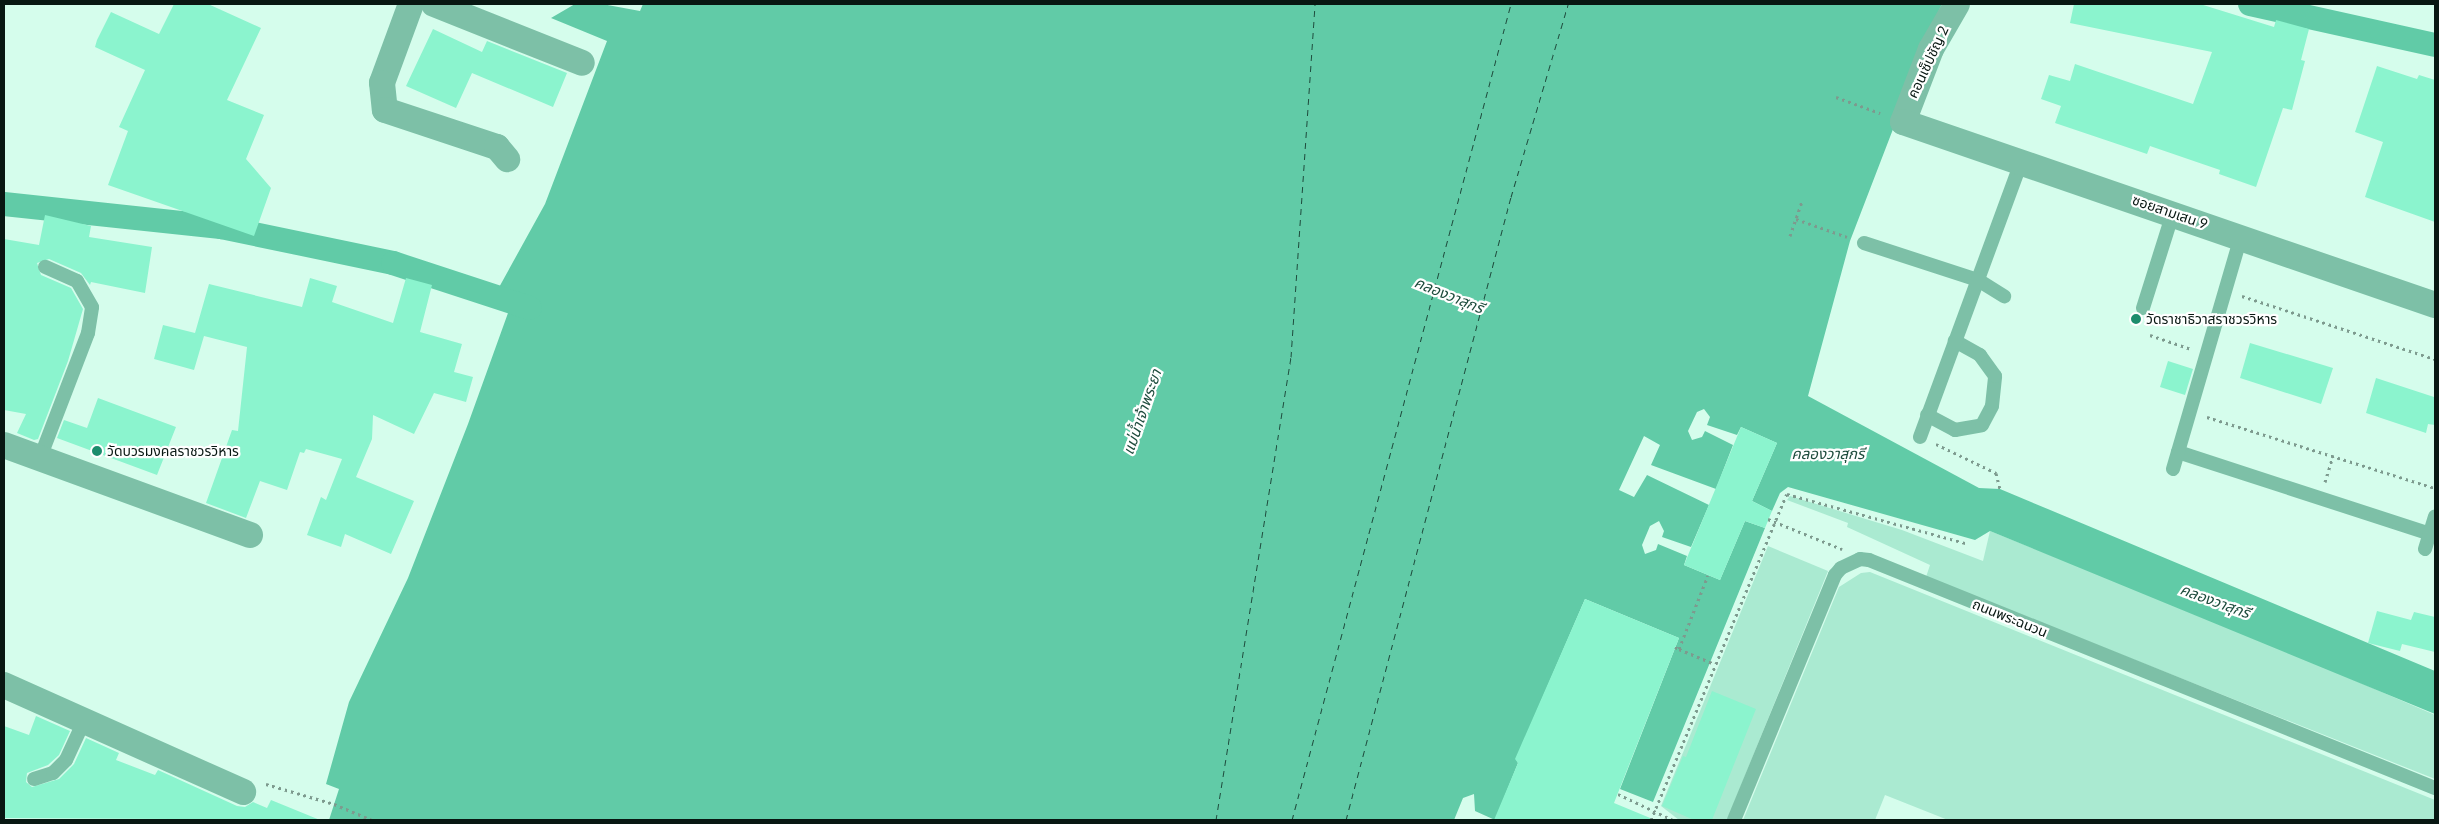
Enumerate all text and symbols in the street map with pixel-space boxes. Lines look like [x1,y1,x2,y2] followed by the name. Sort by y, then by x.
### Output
[1904,23,1952,101] street label: คอนเซ็ปชัญ 2
[2130,191,2210,233] street label: ซอยสามเสน 9
[1412,273,1486,317] water label: คลองวาสุกรี
[2146,311,2277,327] place label: วัดราชาธิวาสราชวรวิหาร
[2130,313,2142,325] marker: วัดราชาธิวาสราชวรวิหาร
[1119,367,1165,457] water label: แม่น้ำเจ้าพระยา
[107,443,239,459] place label: วัดบวรมงคลราชวรวิหาร
[91,445,103,457] marker: วัดบวรมงคลราชวรวิหาร
[1792,445,1864,463] water label: คลองวาสุกรี
[2178,580,2252,622] water label: คลองวาสุกรี
[1970,595,2050,641] street label: ถนนพระฉนวน

